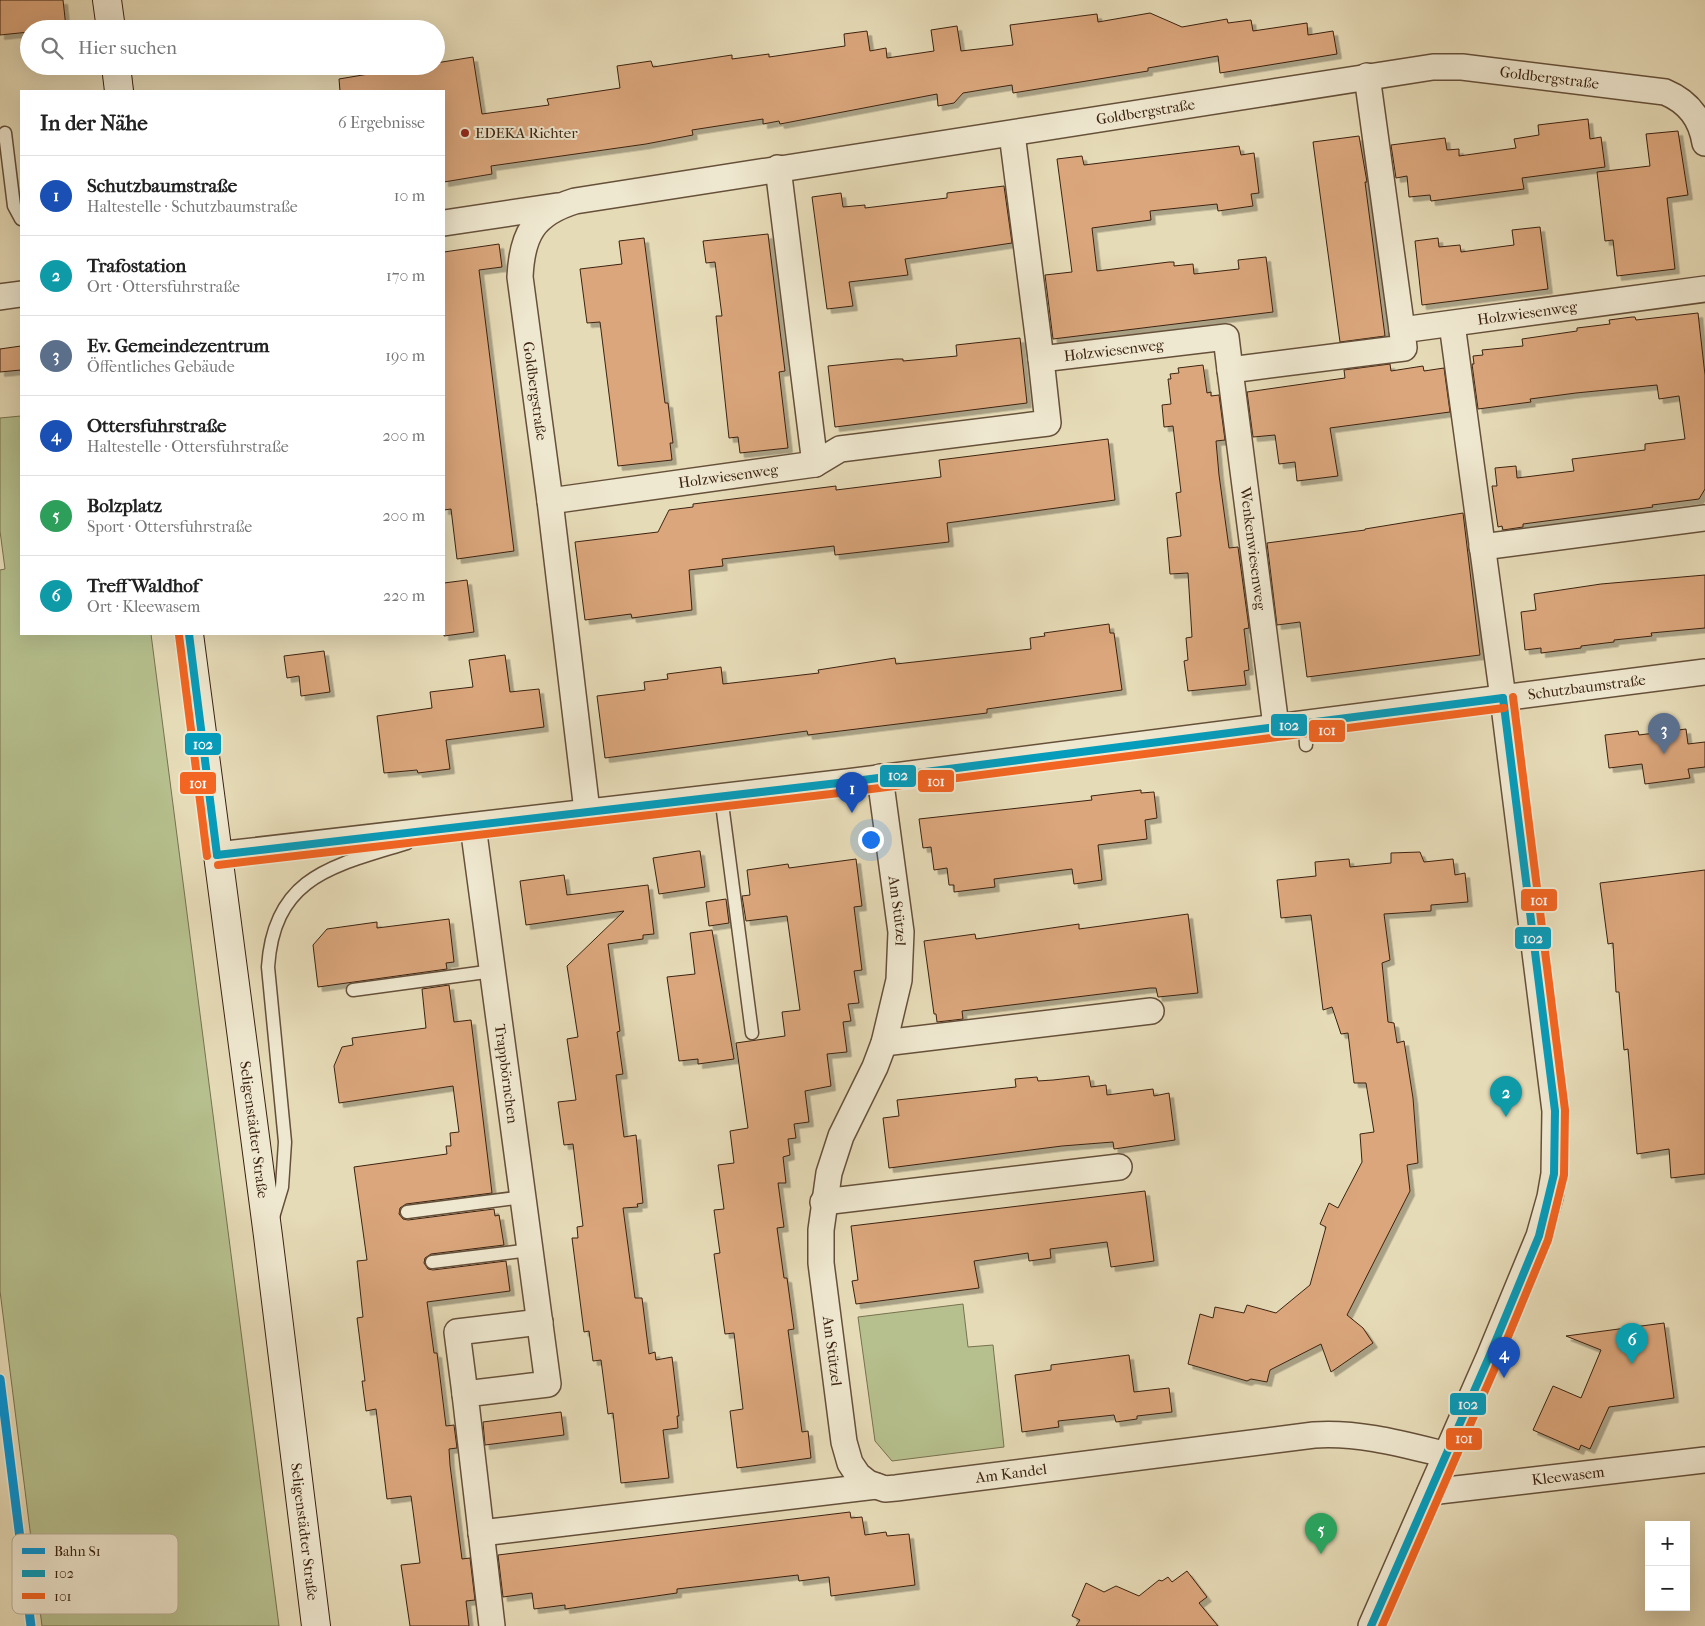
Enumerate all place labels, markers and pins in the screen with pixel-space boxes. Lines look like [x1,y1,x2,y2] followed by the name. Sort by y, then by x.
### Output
[475,124,578,142] place label: EDEKA Richter
[459,127,471,139] marker: EDEKA Richter
[1648,713,1680,754] pin: 3
[836,772,868,813] pin: 1
[1490,1076,1522,1117] pin: 2
[1616,1323,1648,1364] pin: 6
[1488,1337,1520,1378] pin: 4
[1305,1513,1337,1554] pin: 5

